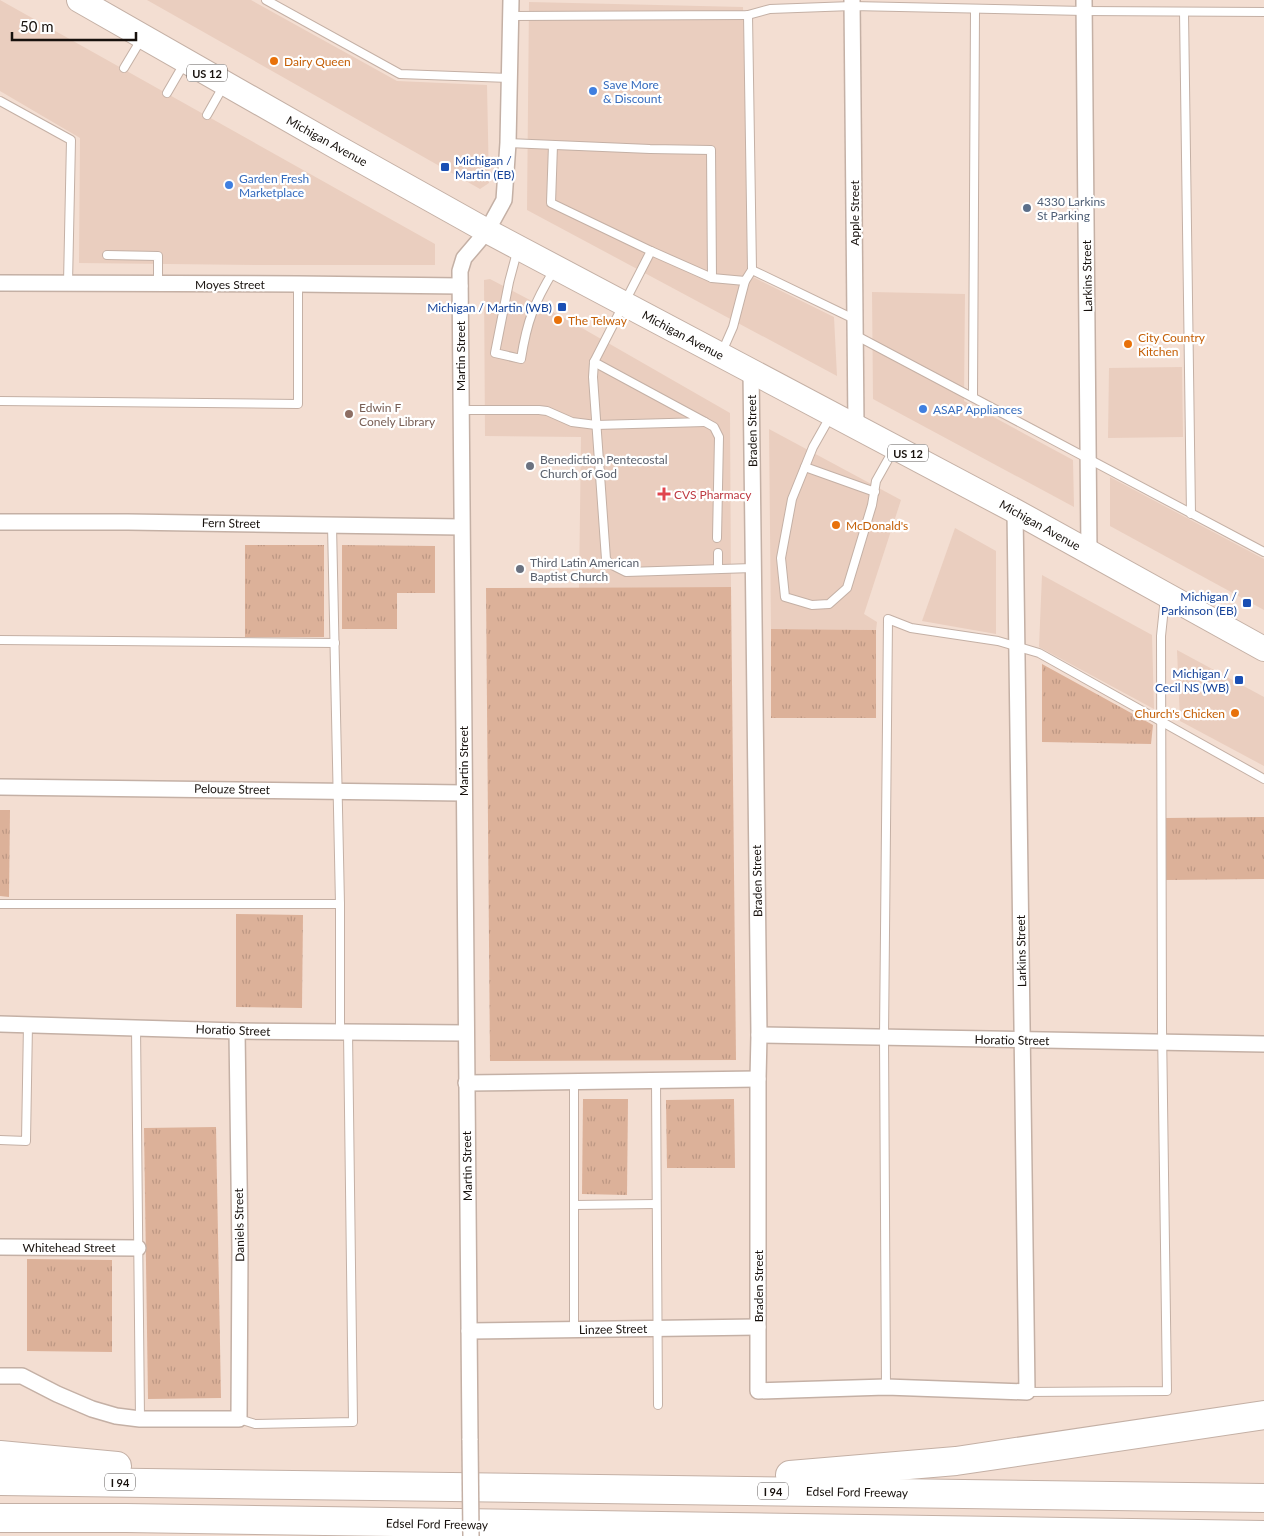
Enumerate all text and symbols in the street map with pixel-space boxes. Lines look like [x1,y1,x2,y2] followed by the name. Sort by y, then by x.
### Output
[12,10,136,42] scale bar
[20,17,54,35] text: 50 m
[284,54,351,69] place label: Dairy Queen
[268,55,280,67] marker: Dairy Queen
[187,64,227,82] road number: US 12
[603,77,662,106] place label: Save More & Discount
[587,85,599,97] marker: Save More & Discount
[284,112,370,170] street label: Michigan Avenue
[455,153,515,182] place label: Michigan / Martin (EB)
[439,161,451,173] marker: Michigan / Martin (EB)
[239,171,309,200] place label: Garden Fresh Marketplace
[223,179,235,191] marker: Garden Fresh Marketplace
[847,180,862,246] street label: Apple Street
[1037,194,1105,223] place label: 4330 Larkins St Parking
[1021,202,1033,214] marker: 4330 Larkins St Parking
[1079,239,1095,312] street label: Larkins Street
[195,277,266,292] street label: Moyes Street
[427,300,552,315] place label: Michigan / Martin (WB)
[556,301,568,313] marker: Michigan / Martin (WB)
[640,307,726,363] street label: Michigan Avenue
[568,313,628,328] place label: The Telway
[552,314,564,326] marker: The Telway
[453,320,468,391] street label: Martin Street
[1138,330,1206,359] place label: City Country Kitchen
[1122,338,1134,350] marker: City Country Kitchen
[744,394,760,467] street label: Braden Street
[359,400,436,429] place label: Edwin F Conely Library
[933,402,1022,417] place label: ASAP Appliances
[917,403,929,415] marker: ASAP Appliances
[343,408,355,420] marker: Edwin F Conely Library
[888,444,928,462] road number: US 12
[540,452,668,481] place label: Benediction Pentecostal Church of God
[524,460,536,472] marker: Benediction Pentecostal Church of God
[674,487,752,502] place label: CVS Pharmacy
[658,488,670,500] marker: CVS Pharmacy
[997,496,1083,554] street label: Michigan Avenue
[202,515,261,531] street label: Fern Street
[846,518,908,533] place label: McDonald's
[830,519,842,531] marker: McDonald's
[530,555,639,584] place label: Third Latin American Baptist Church
[514,563,526,575] marker: Third Latin American Baptist Church
[1161,589,1238,618] place label: Michigan / Parkinson (EB)
[1241,597,1253,609] marker: Michigan / Parkinson (EB)
[1155,666,1230,695] place label: Michigan / Cecil NS (WB)
[1233,674,1245,686] marker: Michigan / Cecil NS (WB)
[1134,706,1225,721] place label: Church's Chicken
[1229,707,1241,719] marker: Church's Chicken
[456,725,471,796] street label: Martin Street
[194,781,271,797] street label: Pelouze Street
[749,844,765,917] street label: Braden Street
[1013,914,1029,987] street label: Larkins Street
[195,1021,271,1039] street label: Horatio Street
[974,1032,1050,1048] street label: Horatio Street
[459,1130,475,1201] street label: Martin Street
[231,1187,247,1262] street label: Daniels Street
[23,1240,116,1255] street label: Whitehead Street
[751,1249,766,1322] street label: Braden Street
[579,1321,648,1337] street label: Linzee Street
[105,1474,135,1490] road number: I 94
[758,1482,788,1500] road number: I 94
[806,1484,909,1500] street label: Edsel Ford Freeway
[386,1516,489,1532] street label: Edsel Ford Freeway

